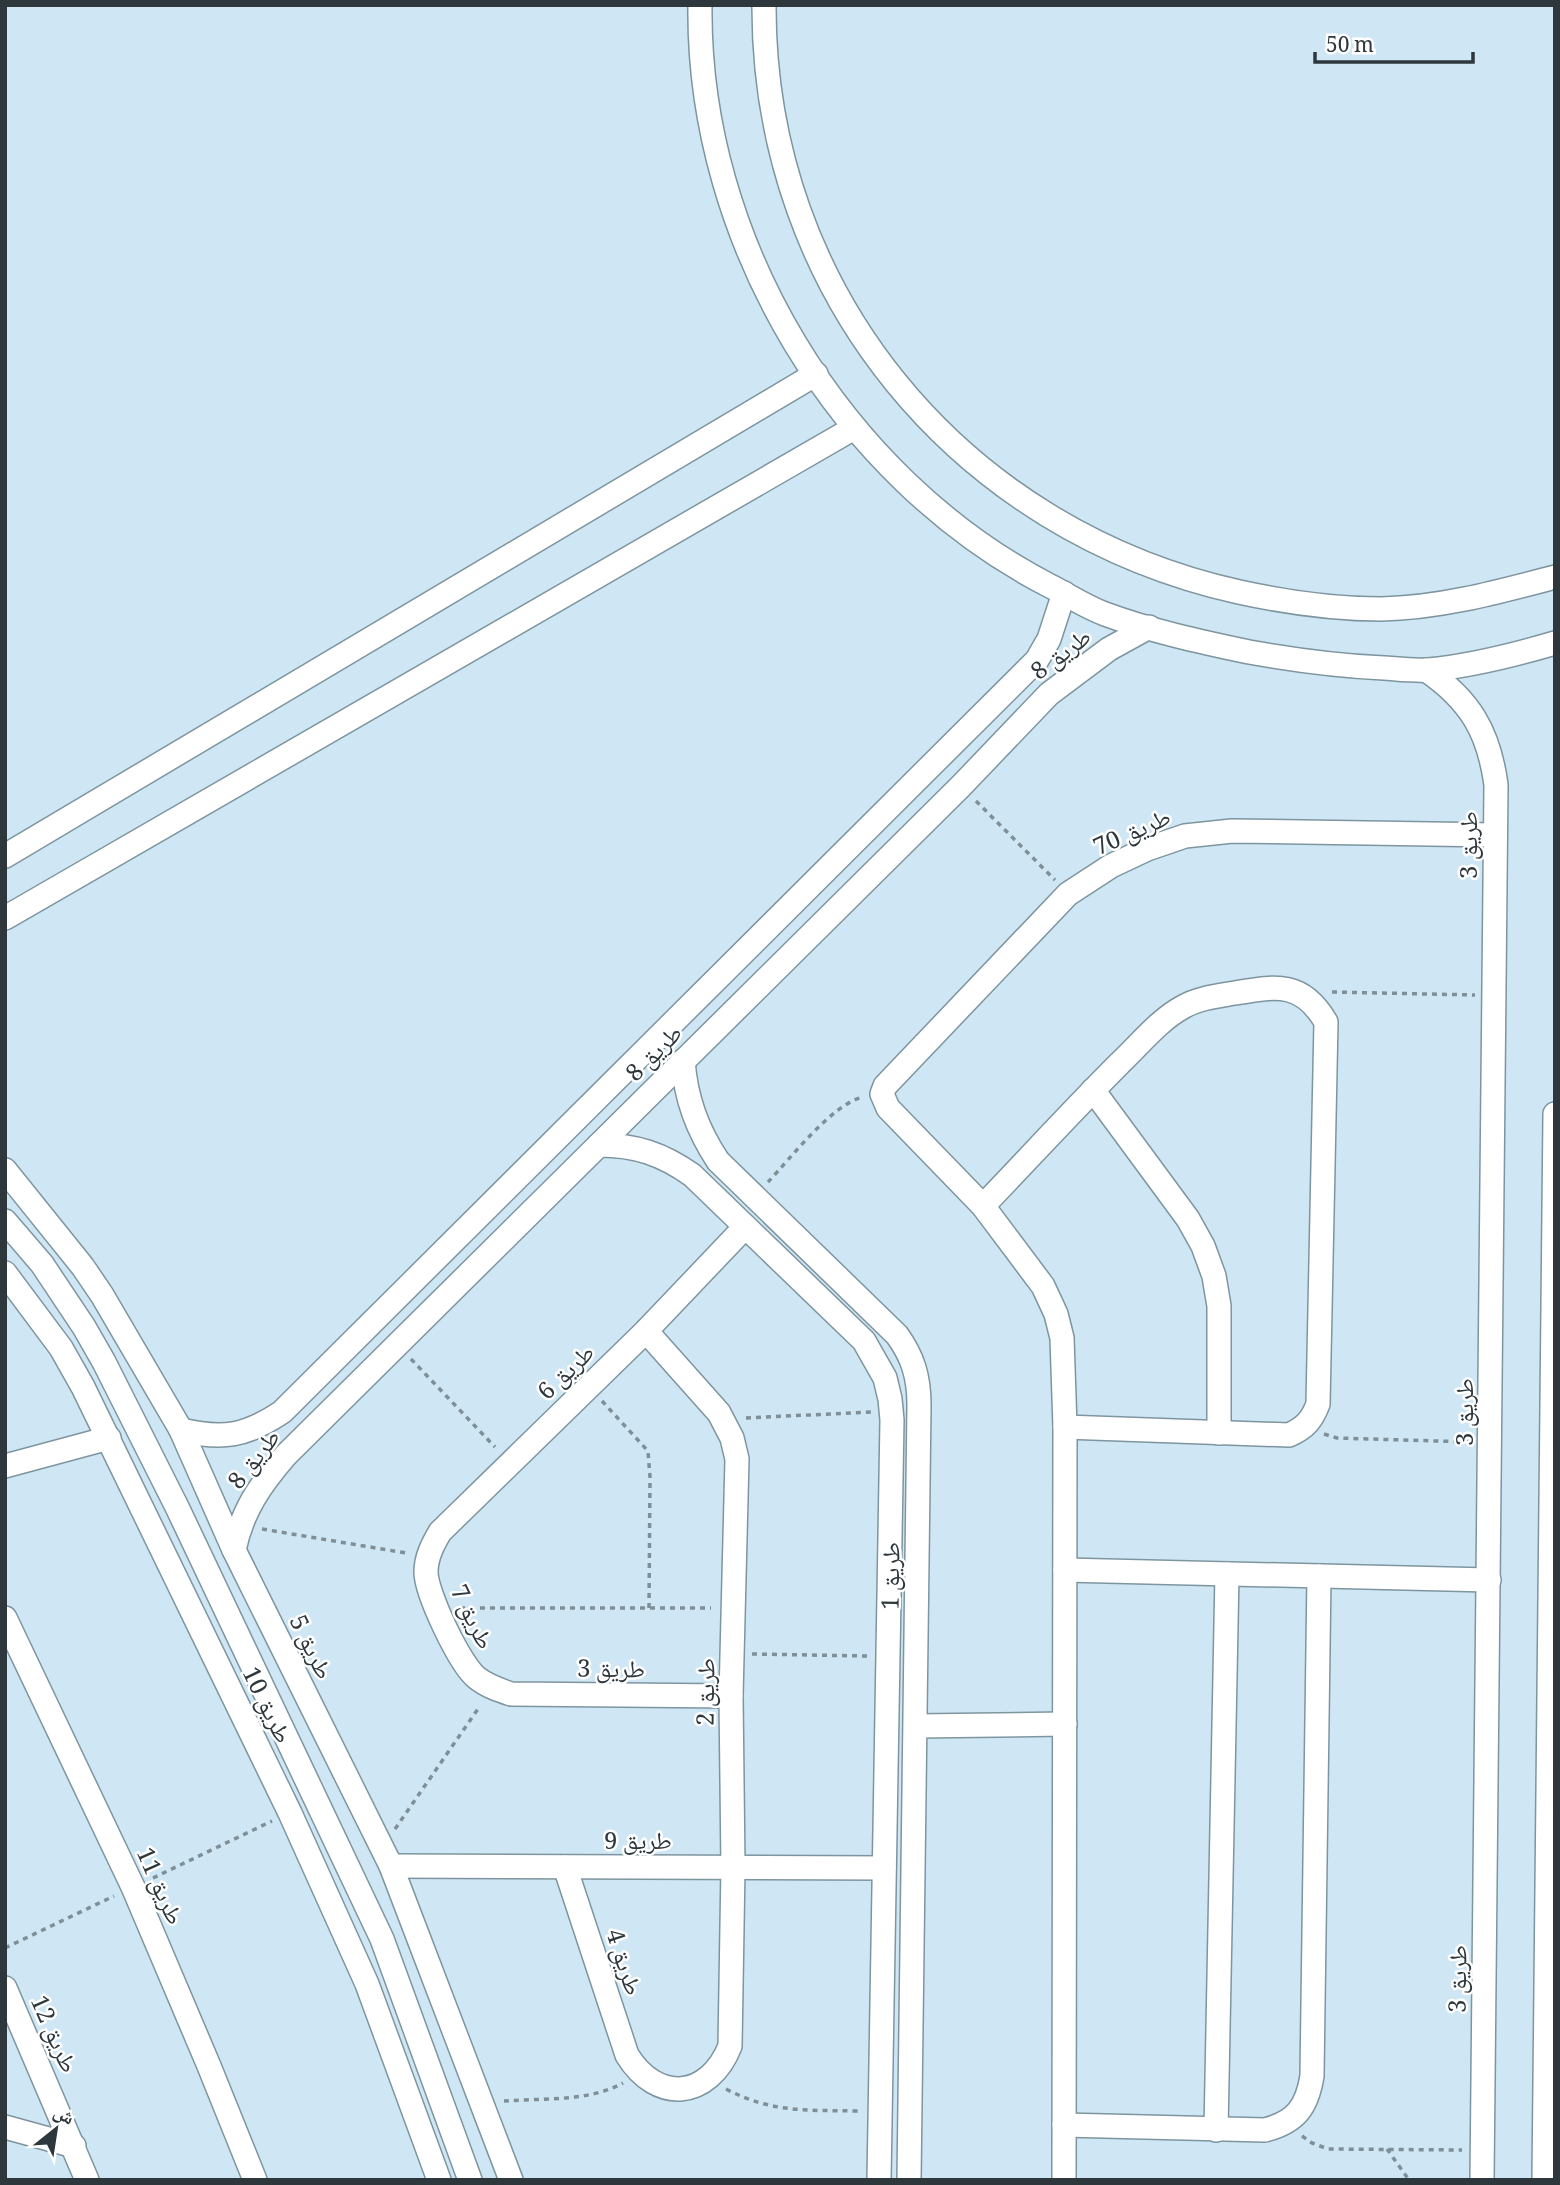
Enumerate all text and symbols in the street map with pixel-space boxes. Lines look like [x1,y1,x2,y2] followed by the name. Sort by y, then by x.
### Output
[1315,21,1472,65] scale bar
[1326,30,1374,65] text: 50 m
[1023,619,1102,693] street label: طريق 8
[1088,799,1179,870] street label: طريق 70
[1451,811,1492,879] street label: طريق 3
[617,1016,694,1093] street label: طريق 8
[529,1335,606,1412] street label: طريق 6
[1447,1378,1488,1446] street label: طريق 3
[219,1421,293,1500] street label: طريق 8
[872,1542,915,1610] street label: طريق 1
[436,1579,503,1658] street label: طريق 7
[275,1609,342,1688] street label: طريق 5
[577,1650,645,1693] street label: طريق 3
[687,1658,730,1726] street label: طريق 2
[229,1661,301,1752] street label: طريق 10
[604,1823,672,1864] street label: طريق 9
[122,1842,193,1933] street label: طريق 11
[592,1924,652,2001] street label: طريق 4
[1439,1945,1482,2013] street label: طريق 3
[16,1990,87,2081] street label: طريق 12
[21,2094,91,2164] north arrow
[46,2098,80,2136] text: ش

